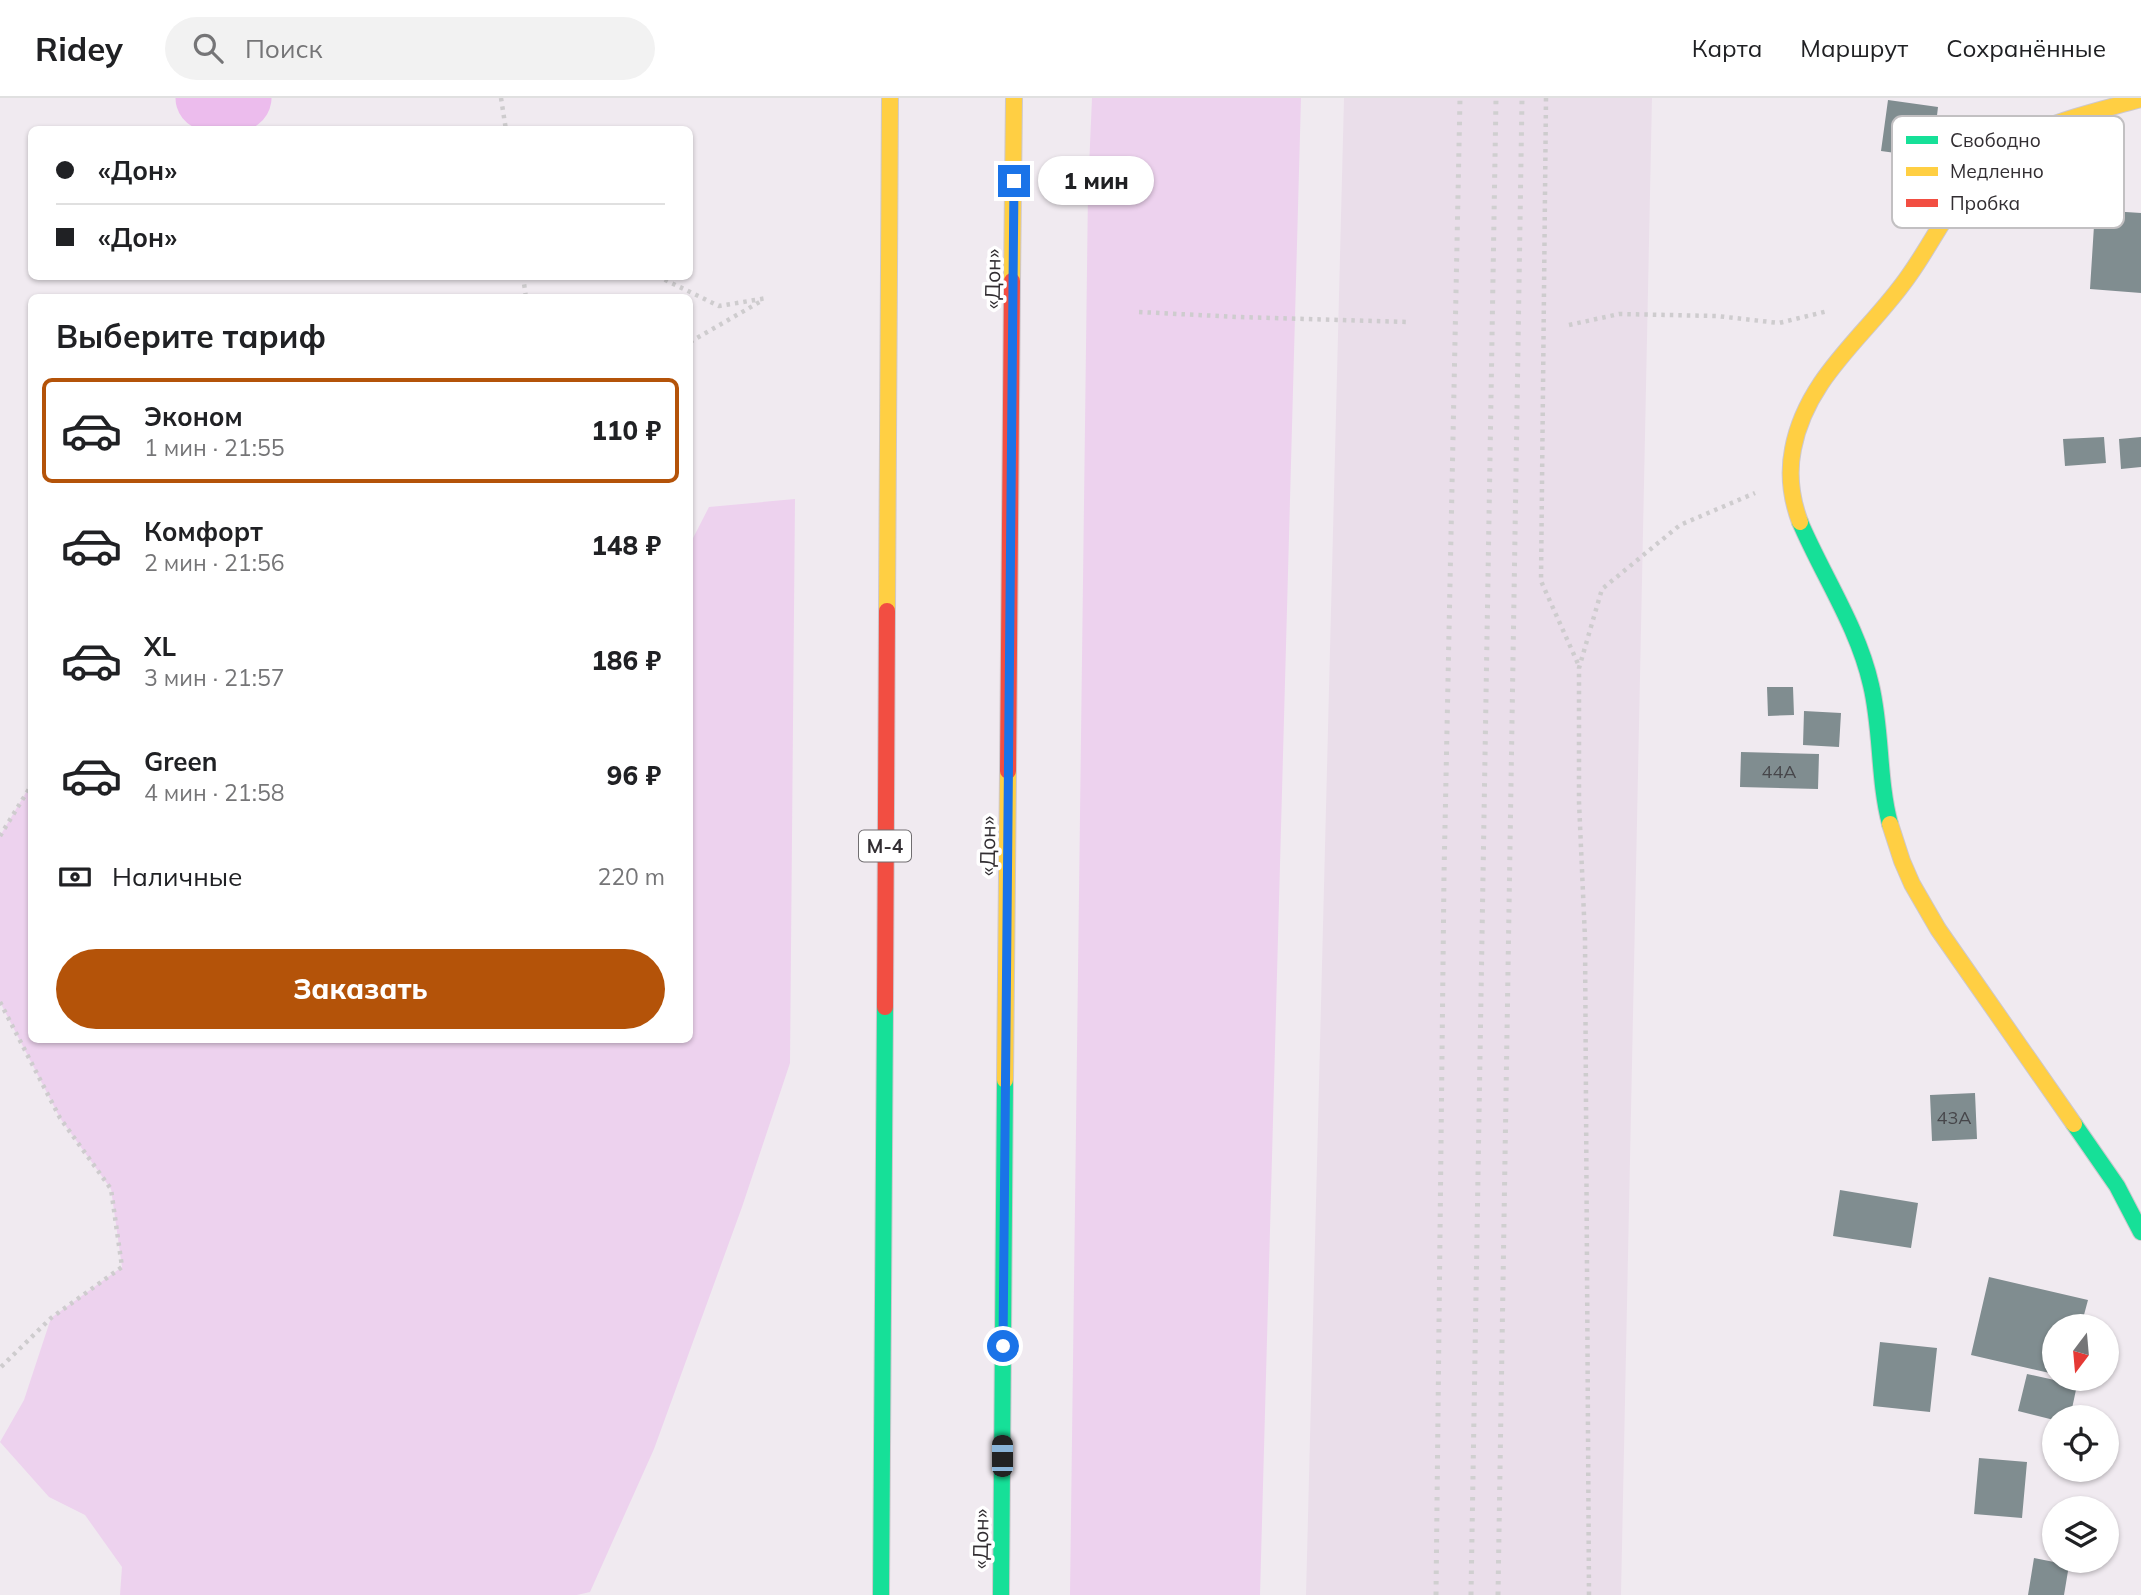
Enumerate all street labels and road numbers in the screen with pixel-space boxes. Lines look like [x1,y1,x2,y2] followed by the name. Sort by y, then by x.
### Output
[978,249,1006,309] street label: «Дон»
[973,816,1001,876] street label: «Дон»
[859,831,911,862] road number: М-4
[966,1509,994,1569] street label: «Дон»

